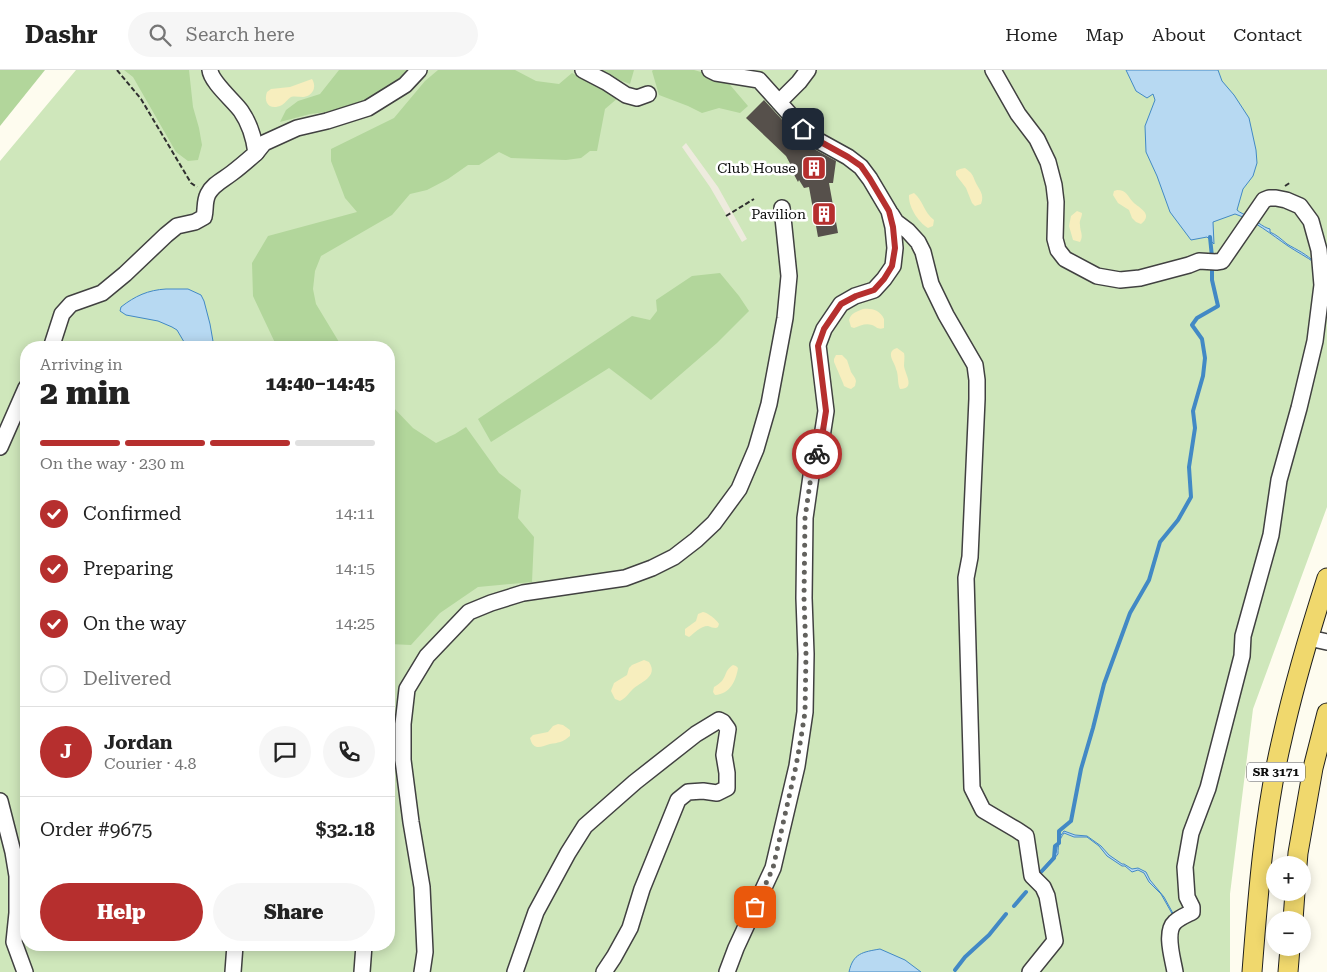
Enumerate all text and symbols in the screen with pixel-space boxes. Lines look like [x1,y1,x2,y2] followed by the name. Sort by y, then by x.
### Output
[128,12,478,57] search box
[25,21,98,49] text: Dashr
[146,21,174,49] icon: search
[186,23,295,46] text: Search here
[1005,24,1057,45] text: Home
[1085,24,1124,45] text: Map
[1152,24,1205,45] text: About
[1233,24,1302,45] text: Contact
[782,108,824,150] pin
[789,115,817,143] icon: home
[801,155,827,181] building icon: Club House
[717,160,796,176] place label: Club House
[811,201,837,227] building icon: Pavilion
[751,206,806,222] place label: Pavilion
[40,355,123,374] text: Arriving in
[266,372,375,395] text: 14:40–14:45
[40,374,130,412] text: 2 min
[792,429,842,479] courier
[803,440,831,468] icon: bike
[40,454,185,473] text: On the way · 230 m
[40,500,68,528] icon: check
[83,502,181,525] text: Confirmed
[335,504,375,523] text: 14:11
[40,555,68,583] icon: check
[83,557,173,580] text: Preparing
[335,559,375,578] text: 14:15
[40,610,68,638] icon: check
[83,612,186,635] text: On the way
[335,614,375,633] text: 14:25
[83,667,171,690] text: Delivered
[259,726,311,778] button: chat
[323,726,375,778] button: phone
[104,731,173,754] text: Jordan
[60,740,72,763] text: J
[104,754,197,773] text: Courier · 4.8
[1247,762,1305,782] road number: SR 3171
[40,818,152,841] text: Order #9675
[316,818,375,841] text: $32.18
[1266,856,1311,956] map controls
[1266,856,1311,901] button: +
[40,883,203,941] button: Help
[213,883,375,941] button: Share
[734,886,776,928] pin
[741,893,769,921] icon: bag
[1266,911,1311,956] button: −

